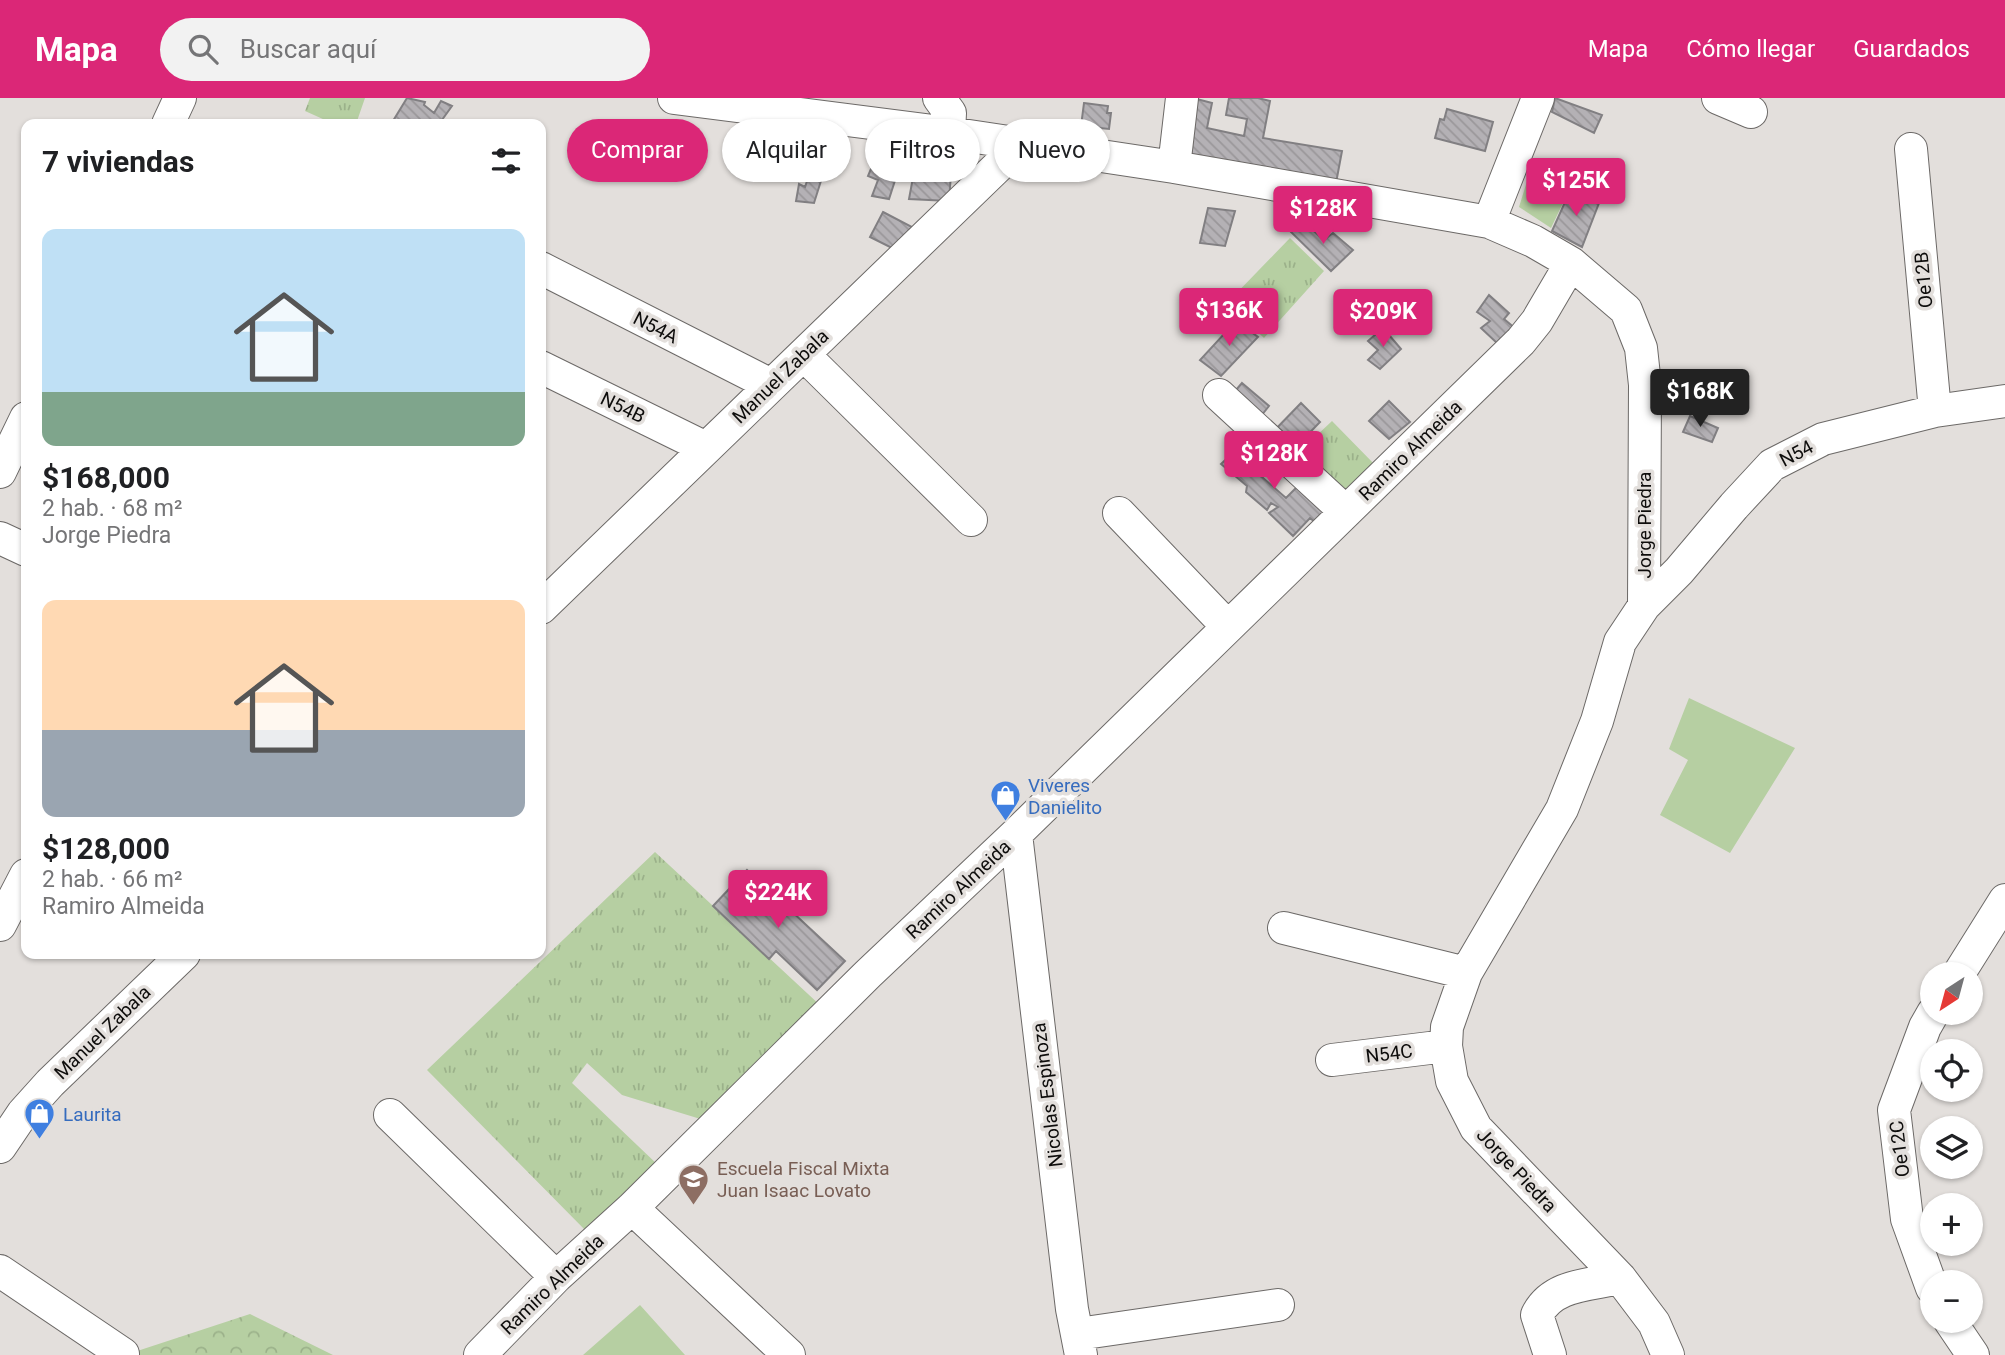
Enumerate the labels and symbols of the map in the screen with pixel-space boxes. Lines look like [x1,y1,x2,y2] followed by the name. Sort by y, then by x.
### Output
[1527,158,1625,218] pin: $125K
[1274,186,1372,246] pin: $128K
[1910,251,1937,309] street label: Oe12B
[1180,288,1278,348] pin: $136K
[1334,289,1432,349] pin: $209K
[629,306,683,349] street label: N54A
[727,325,833,428] street label: Manuel Zabala
[1651,370,1749,429] pin: $168K
[597,387,649,428] street label: N54B
[1354,395,1467,505] street label: Ramiro Almeida
[1225,432,1323,491] pin: $128K
[1775,435,1817,472] street label: N54
[1633,472,1656,578] street label: Jorge Piedra
[1028,774,1102,819] place label: Viveres Danielito
[988,779,1022,823] shop icon: Viveres Danielito
[901,835,1015,944] street label: Ramiro Almeida
[729,870,827,930] pin: $224K
[1920,962,1983,1026] north arrow
[49,981,155,1084] street label: Manuel Zabala
[1027,1021,1068,1168] street label: Nicolas Espinoza
[1364,1039,1414,1068] street label: N54C
[23,1097,57,1141] shop icon: Laurita
[63,1103,122,1126] place label: Laurita
[1885,1119,1914,1179] street label: Oe12C
[1472,1123,1561,1217] street label: Jorge Piedra
[717,1157,890,1202] place label: Escuela Fiscal Mixta Juan Isaac Lovato
[677,1162,711,1206] school or university icon: Escuela Fiscal Mixta Juan Isaac Lovato
[496,1229,609,1339] street label: Ramiro Almeida

